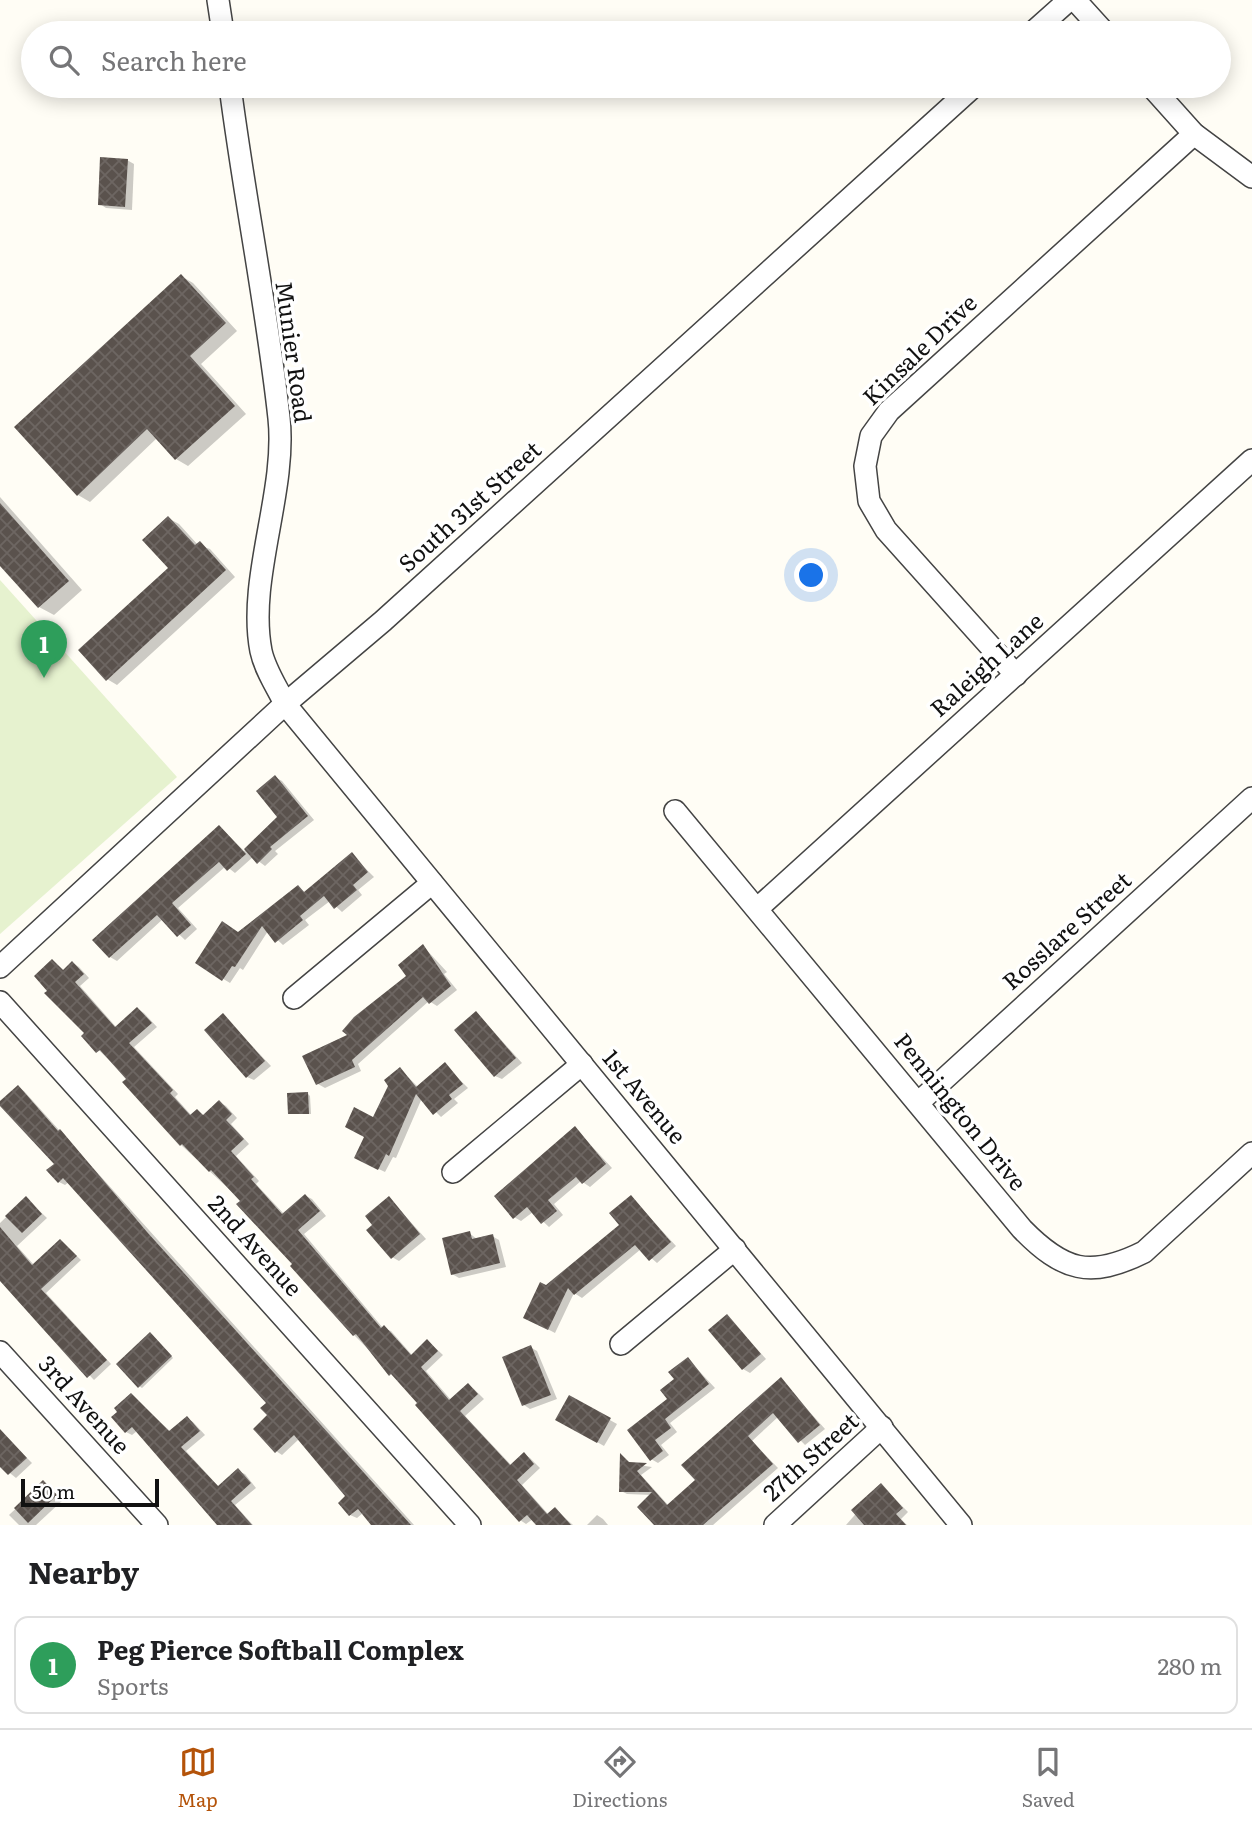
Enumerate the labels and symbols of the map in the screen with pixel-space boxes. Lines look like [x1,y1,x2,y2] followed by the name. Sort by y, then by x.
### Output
[268,279,322,425] street label: Munier Road
[854,285,983,412] street label: Kinsale Drive
[390,432,548,579] street label: South 31st Street
[794,558,828,592] your location
[921,603,1050,724] street label: Raleigh Lane
[21,620,67,678] pin: 1
[994,862,1138,997] street label: Rosslare Street
[887,1025,1036,1197] street label: Pennington Drive
[596,1041,695,1150] street label: 1st Avenue
[202,1186,311,1303] street label: 2nd Avenue
[32,1347,139,1461] street label: 3rd Avenue
[754,1403,865,1508] street label: 27th Street
[21,1476,159,1508] scale bar

